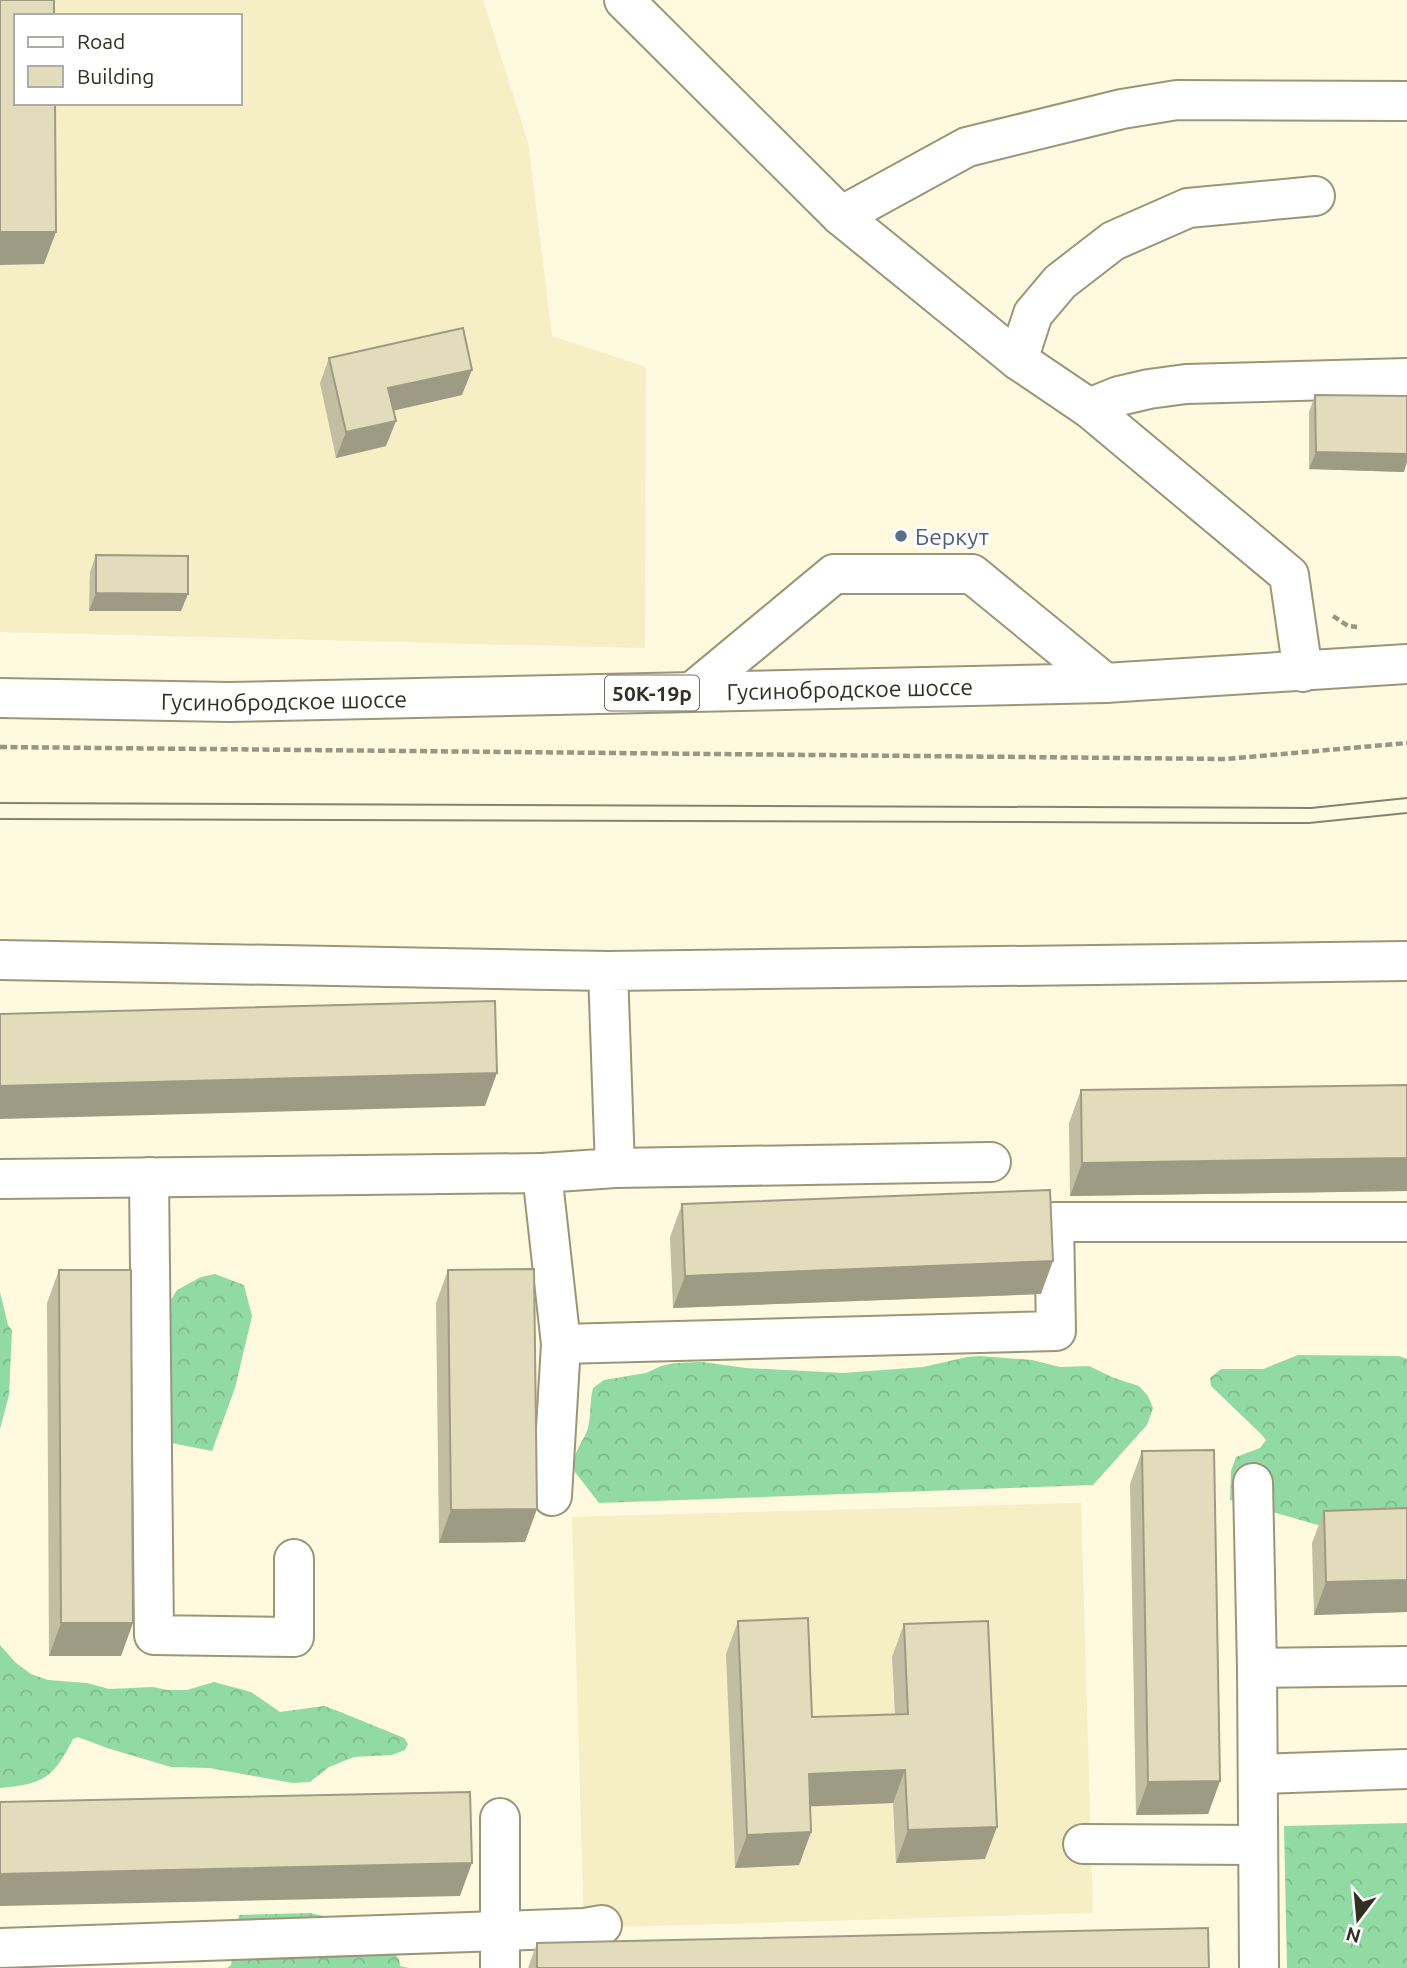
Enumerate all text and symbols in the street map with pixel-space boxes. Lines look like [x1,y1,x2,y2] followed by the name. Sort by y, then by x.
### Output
[14,14,242,105] legend
[77,29,125,53] text: Road
[77,64,154,88] text: Building
[915,524,989,549] place label: Беркут
[893,528,909,544] marker: Беркут
[726,673,973,704] street label: Гусинобродское шоссе
[605,676,699,710] road number: 50К-19р
[161,686,407,715] street label: Гусинобродское шоссе
[1323,1884,1393,1954] north arrow
[1343,1923,1363,1948] text: N

